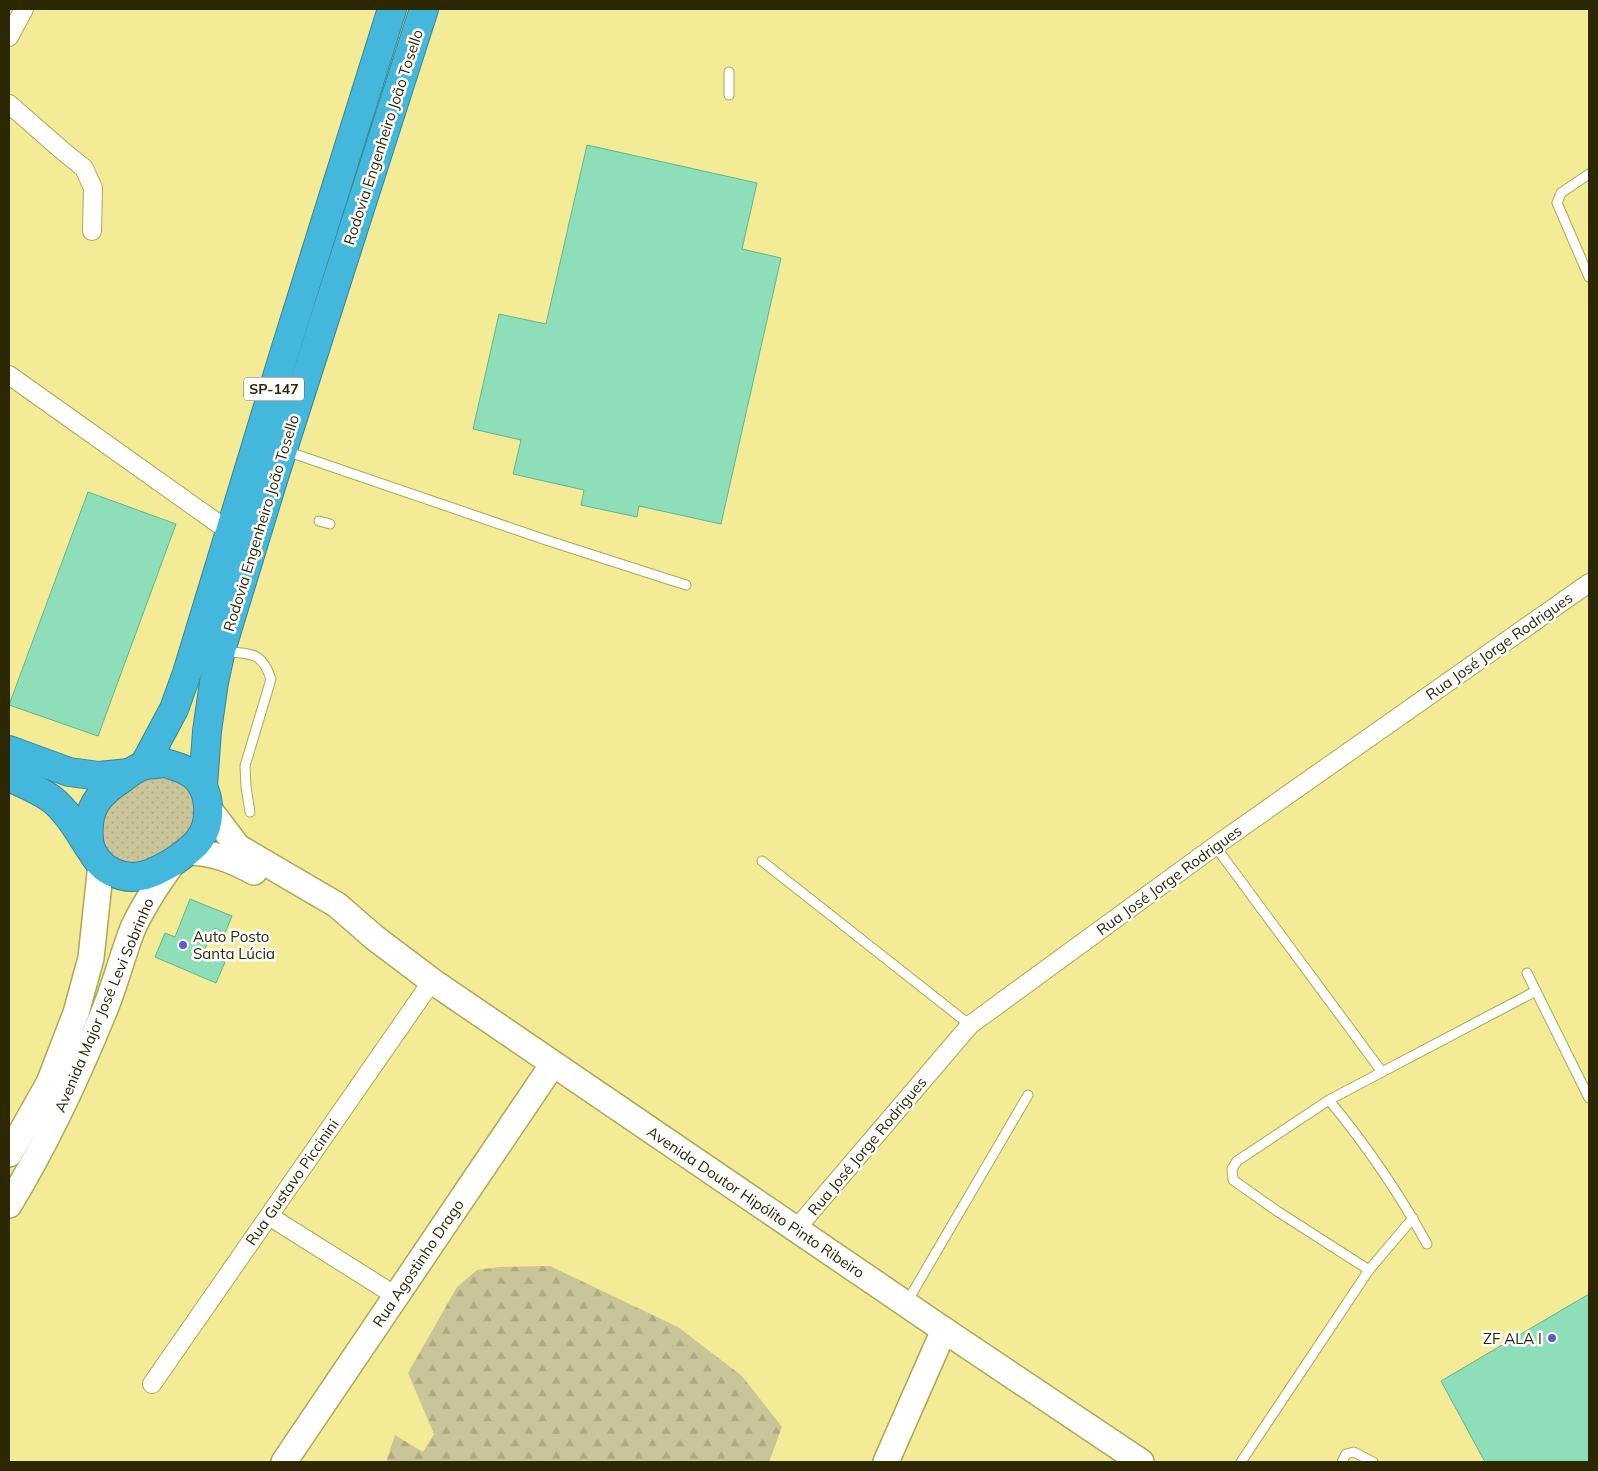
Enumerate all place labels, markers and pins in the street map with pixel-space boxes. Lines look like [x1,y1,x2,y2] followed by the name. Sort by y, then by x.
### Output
[193,927,275,963] place label: Auto Posto Santa Lúcia
[177,939,189,951] marker: Auto Posto Santa Lúcia
[1483,1329,1542,1348] place label: ZF ALA I
[1546,1332,1558,1344] marker: ZF ALA I

